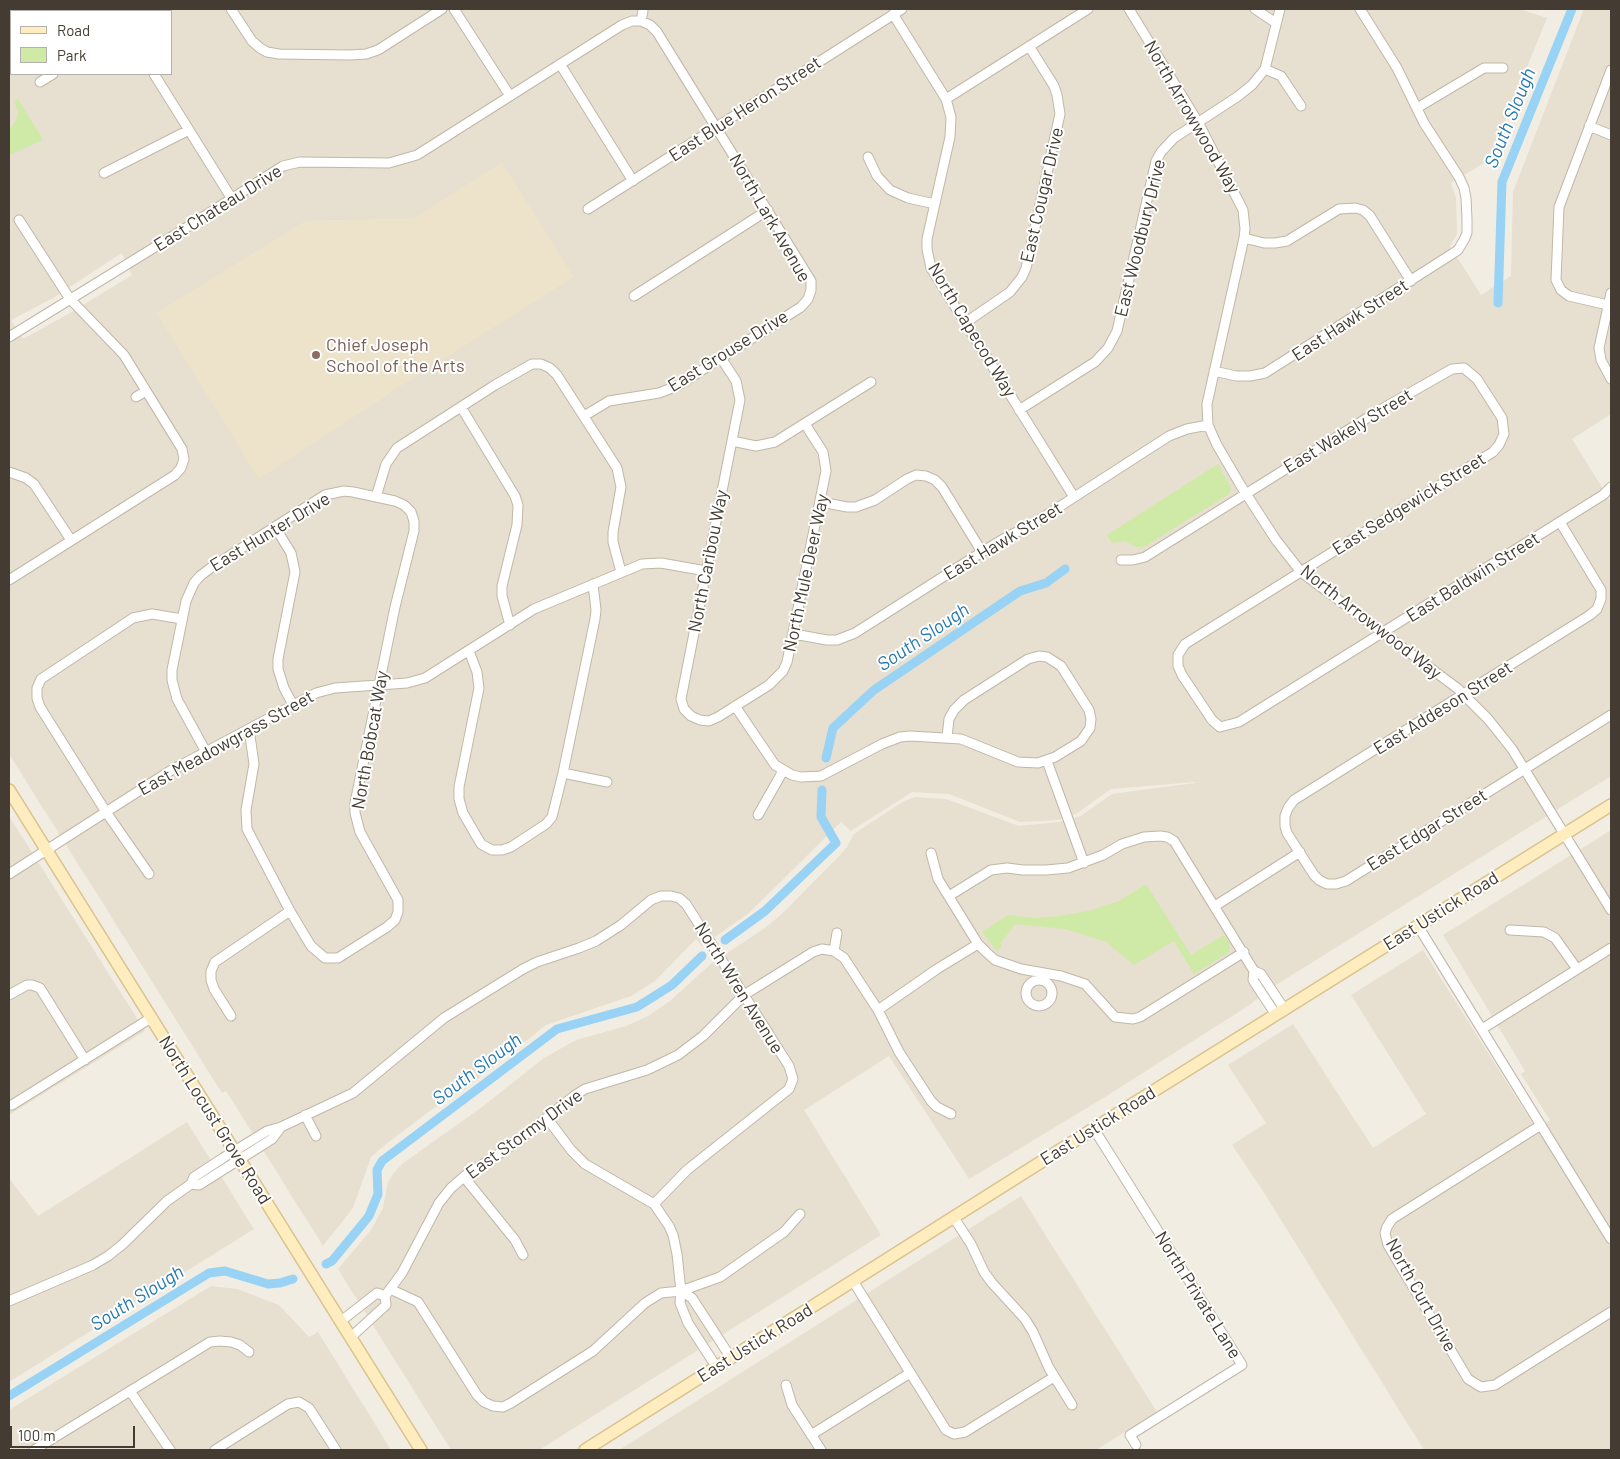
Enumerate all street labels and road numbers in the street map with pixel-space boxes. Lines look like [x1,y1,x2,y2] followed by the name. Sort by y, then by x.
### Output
[1139,37,1245,197] street label: North Arrowwood Way
[665,52,825,166] street label: East Blue Heron Street
[1016,125,1068,265] street label: East Cougar Drive
[725,150,815,286] street label: North Lark Avenue
[1110,157,1170,319] street label: East Woodbury Drive
[150,160,286,256] street label: East Chateau Drive
[923,259,1021,401] street label: North Capecod Way
[1288,274,1412,366] street label: East Hawk Street
[664,305,792,397] street label: East Grouse Drive
[1280,384,1416,478] street label: East Wakely Street
[1328,448,1490,560] street label: East Sedgewick Street
[206,488,334,576] street label: East Hunter Drive
[684,488,732,634] street label: North Caribou Way
[779,492,833,654] street label: North Mule Deer Way
[940,497,1066,585] street label: East Hawk Street
[1402,527,1544,627] street label: East Baldwin Street
[1296,560,1446,684] street label: North Arrowwood Way
[1370,657,1516,759] street label: East Addeson Street
[347,669,393,811] street label: North Bobcat Way
[134,686,318,800] street label: East Meadowgrass Street
[1363,784,1491,876] street label: East Edgar Street
[1379,867,1503,955] street label: East Ustick Road
[690,918,788,1058] street label: North Wren Avenue
[154,1032,276,1208] street label: North Locust Grove Road
[1036,1082,1160,1170] street label: East Ustick Road
[462,1084,586,1184] street label: East Stormy Drive
[1150,1227,1246,1363] street label: North Private Lane
[1381,1235,1461,1355] street label: North Curt Drive
[693,1299,817,1387] street label: East Ustick Road

